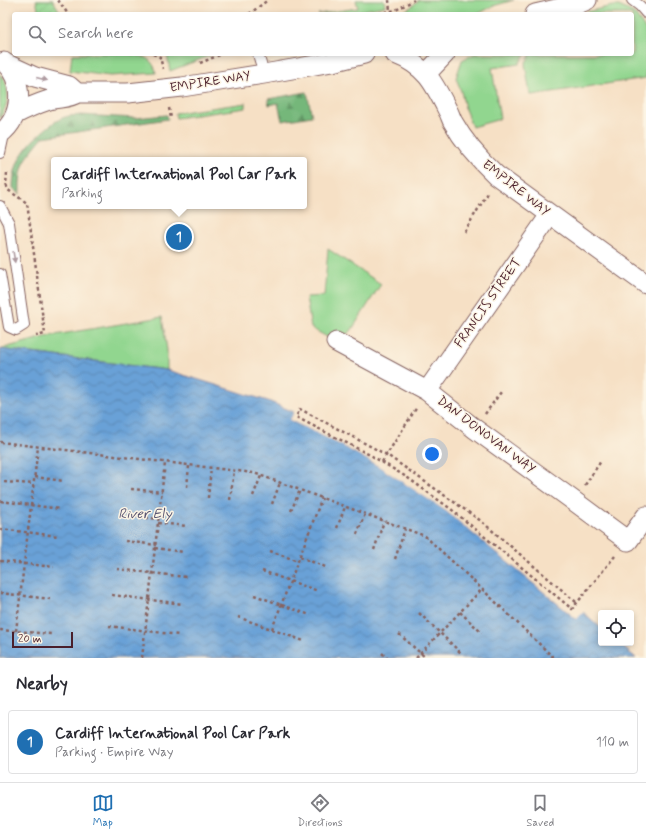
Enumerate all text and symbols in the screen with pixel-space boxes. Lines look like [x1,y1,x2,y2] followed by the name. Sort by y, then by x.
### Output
[12,12,634,56] search box
[26,23,48,45] icon: search
[58,24,134,44] text: Search here
[168,67,252,97] street label: EMPIRE WAY
[36,76,48,82] one-way arrow
[479,156,553,220] street label: EMPIRE WAY
[51,157,307,209] popup
[61,165,297,185] text: Cardiff International Pool Car Park
[61,185,103,202] text: Parking
[166,222,192,252] pin: 1
[11,251,17,263] one-way arrow
[451,255,525,351] street label: FRANCIS STREET
[433,392,539,478] street label: DAN DONOVAN WAY
[422,444,442,464] your location
[118,505,173,523] water label: River Ely
[598,610,634,646] map controls
[598,610,634,646] button: locate
[12,630,73,649] scale bar
[18,632,41,646] text: 20 m
[16,673,68,695] text: Nearby
[55,724,290,744] text: Cardiff International Pool Car Park
[27,734,33,751] text: 1
[596,734,629,751] text: 110 m
[55,744,173,761] text: Parking · Empire Way
[92,792,114,830] tab: Map
[297,792,343,830] tab: Directions
[526,792,554,830] tab: Saved

